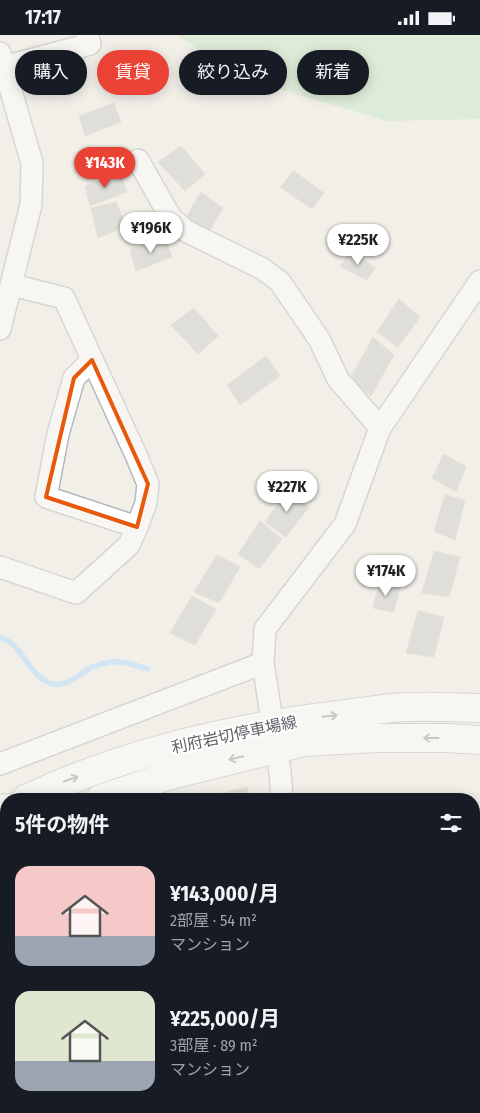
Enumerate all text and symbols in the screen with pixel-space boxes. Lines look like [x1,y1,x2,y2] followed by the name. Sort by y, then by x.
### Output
[25,6,61,29] text: 17:17
[15,50,87,95] chip: 購入
[97,50,169,95] chip: 賃貸
[179,50,287,95] chip: 絞り込み
[297,50,369,95] chip: 新着
[70,147,140,189] pin: ¥143K
[85,153,125,172] text: ¥143K
[116,211,186,254] pin: ¥196K
[131,218,171,237] text: ¥196K
[323,223,393,266] pin: ¥225K
[338,230,378,249] text: ¥225K
[252,471,322,513] pin: ¥227K
[268,477,306,496] text: ¥227K
[351,555,421,597] pin: ¥174K
[367,561,405,580] text: ¥174K
[322,711,338,721] one-way arrow
[170,712,299,757] street label: 利府岩切停車場線
[424,733,440,743] one-way arrow
[228,754,244,764] one-way arrow
[63,774,78,783] one-way arrow
[437,809,465,837] icon: filters
[15,812,109,838] text: 5件の物件
[170,881,279,907] text: ¥143,000/月
[55,886,115,946] icon: home
[170,911,257,930] text: 2部屋 · 54 m²
[170,935,250,954] text: マンション
[170,1006,280,1032] text: ¥225,000/月
[55,1011,115,1071] icon: home
[170,1036,257,1055] text: 3部屋 · 89 m²
[170,1060,250,1079] text: マンション

